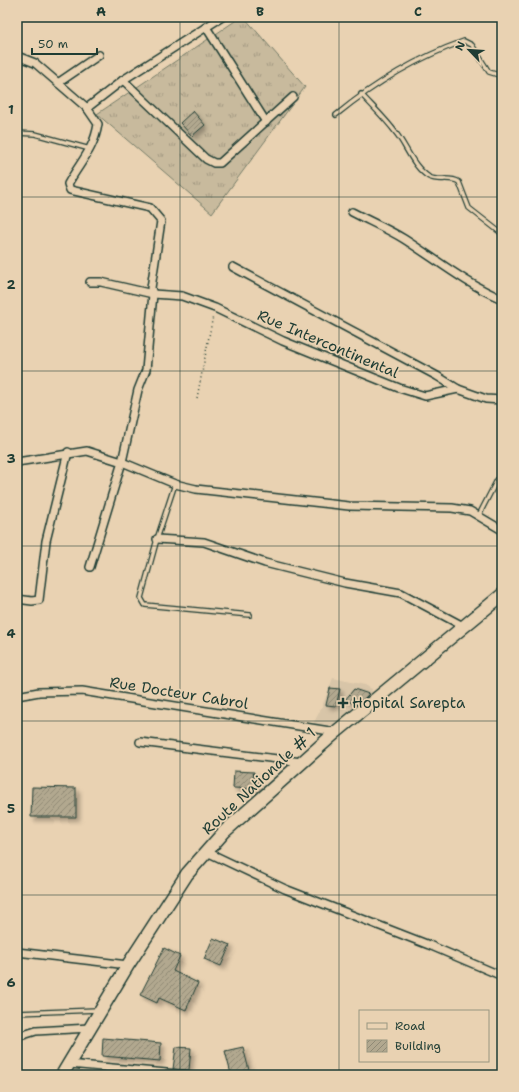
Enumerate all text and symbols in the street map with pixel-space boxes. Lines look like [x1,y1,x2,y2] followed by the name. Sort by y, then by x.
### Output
[96,3,106,20] text: A
[256,3,264,20] text: B
[414,3,422,20] text: C
[32,30,97,56] scale bar
[449,30,489,70] north arrow
[38,36,68,52] text: 50 m
[452,39,469,53] text: N
[8,101,14,118] text: 1
[6,276,16,293] text: 2
[254,305,402,383] street label: Rue Intercontinental
[6,450,16,467] text: 3
[6,625,16,642] text: 4
[108,672,250,714] street label: Rue Docteur Cabrol
[352,693,466,713] place label: Hopital Sarepta
[337,697,349,709] marker: Hopital Sarepta
[198,723,320,839] street label: Route Nationale # 1
[7,800,15,817] text: 5
[6,974,16,991] text: 6
[359,1010,489,1062] legend
[395,1018,426,1034] text: Road
[395,1038,441,1054] text: Building

